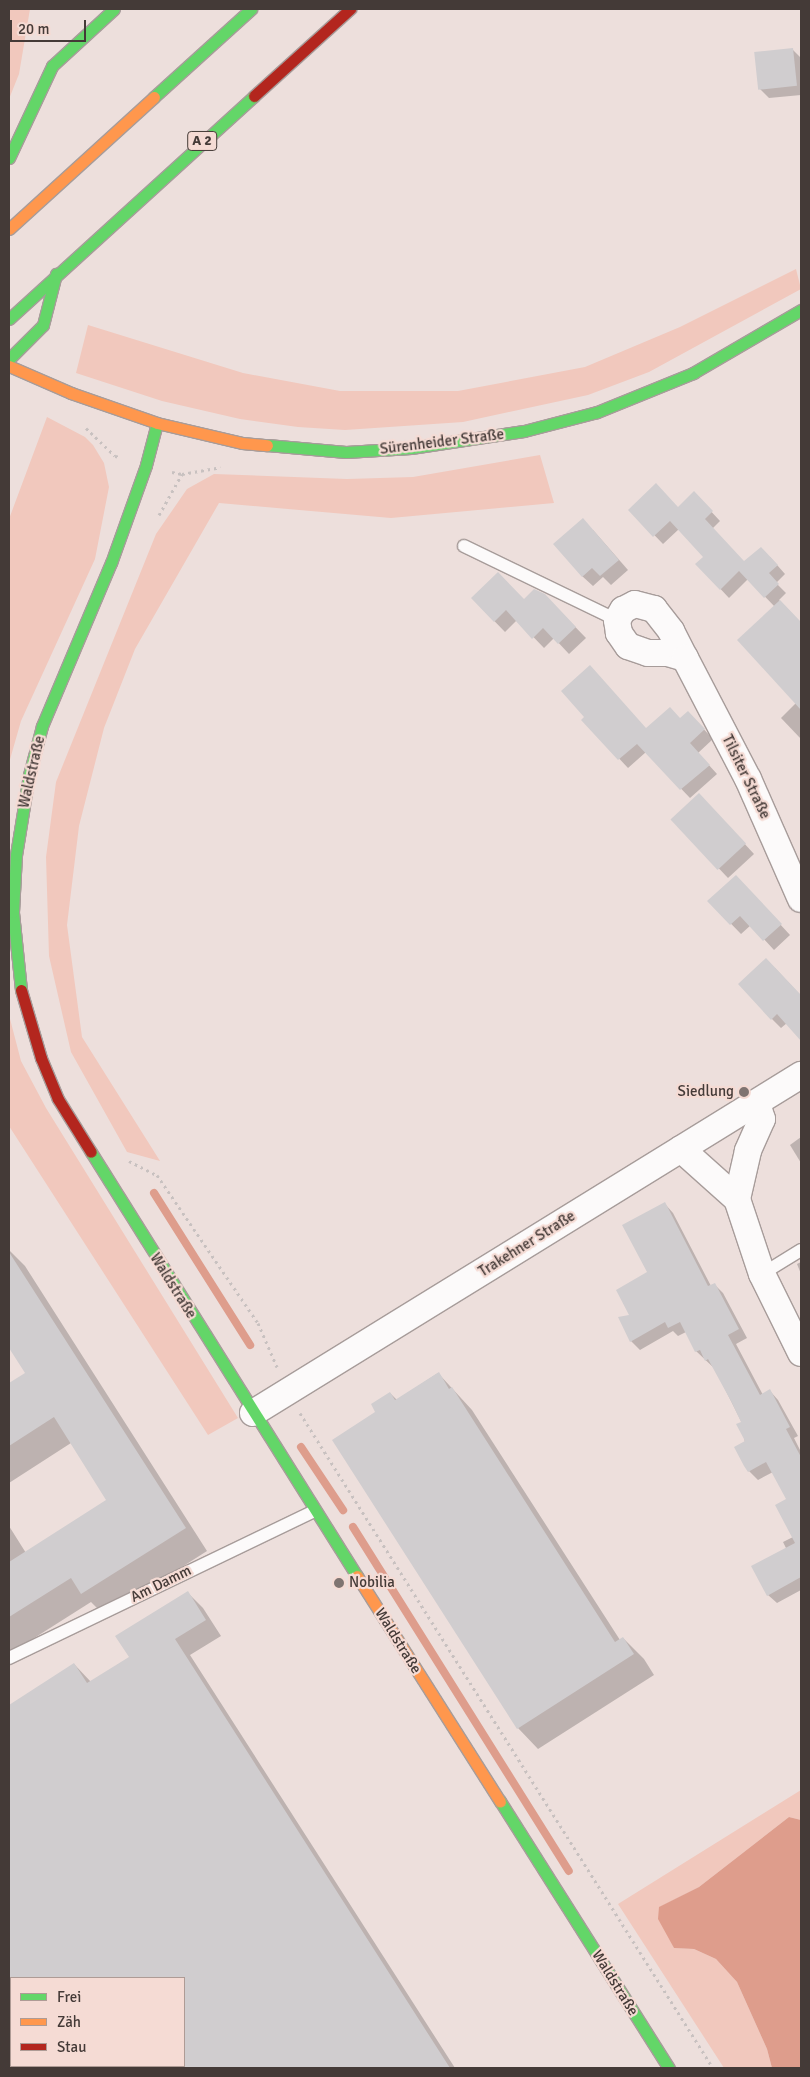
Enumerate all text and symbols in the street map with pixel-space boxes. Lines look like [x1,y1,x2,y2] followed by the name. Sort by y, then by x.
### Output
[12,10,89,42] scale bar
[18,20,49,38] text: 20 m
[187,130,217,152] road number: A 2
[379,425,505,459] street label: Sürenheider Straße
[718,732,774,822] street label: Tilsiter Straße
[15,734,49,810] street label: Waldstraße
[678,1083,734,1101] place label: Siedlung
[738,1086,750,1098] marker: Siedlung
[475,1207,579,1281] street label: Trakehner Straße
[146,1250,200,1322] street label: Waldstraße
[128,1562,194,1606] street label: Am Damm
[349,1574,395,1592] place label: Nobilia
[333,1577,345,1589] marker: Nobilia
[371,1605,425,1677] street label: Waldstraße
[588,1947,642,2019] street label: Waldstraße
[10,1977,185,2067] legend
[57,1988,81,2006] text: Frei
[57,2013,81,2031] text: Zäh
[57,2038,86,2056] text: Stau

